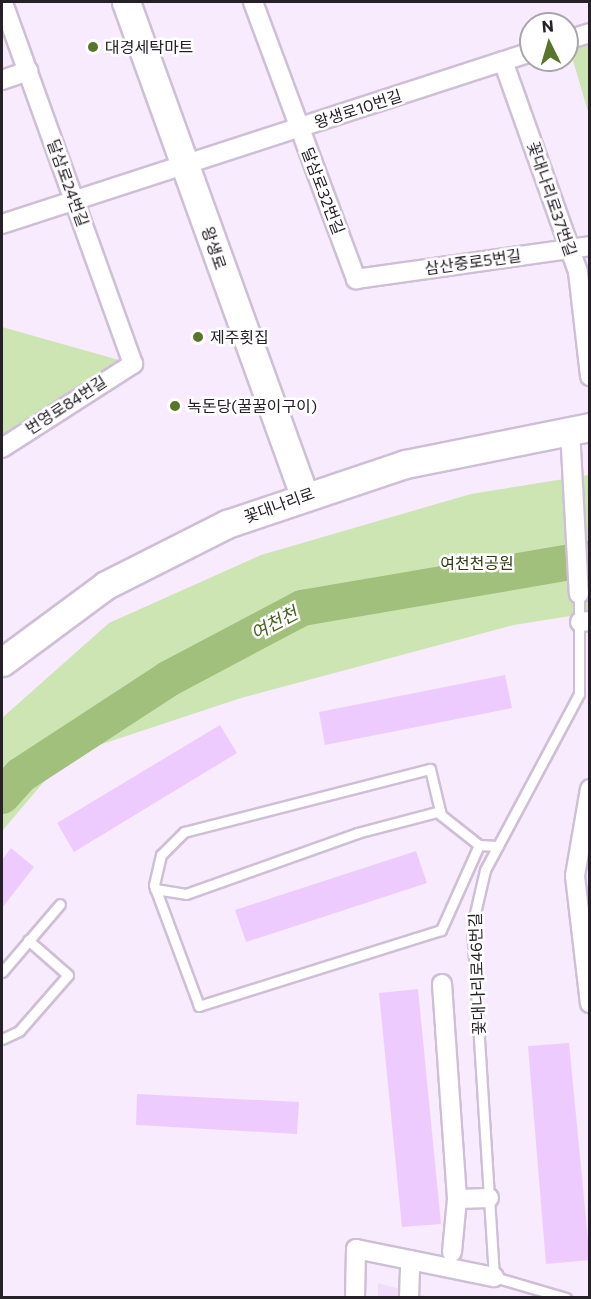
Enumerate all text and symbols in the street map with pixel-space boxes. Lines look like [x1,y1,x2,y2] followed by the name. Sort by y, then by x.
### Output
[519,12,579,72] north arrow
[541,16,554,36] text: N
[105,37,193,57] place label: 대경세탁마트
[86,40,100,54] marker: 대경세탁마트
[312,86,404,132] street label: 왕생로10번길
[43,137,93,229] street label: 달삼로24번길
[523,139,581,259] street label: 꽃대나리로37번길
[298,145,348,237] street label: 달삼로32번길
[198,224,230,272] street label: 왕생로
[423,246,523,278] street label: 삼산중로5번길
[210,327,269,347] place label: 제주횟집
[191,330,205,344] marker: 제주횟집
[22,372,110,438] street label: 번영로84번길
[187,396,317,416] place label: 녹돈당(꿀꿀이구이)
[168,399,182,413] marker: 녹돈당(꿀꿀이구이)
[241,483,317,527] street label: 꽃대나리로
[440,553,514,573] park label: 여천천공원
[247,602,301,644] water label: 여천천
[465,913,489,1035] street label: 꽃대나리로46번길

